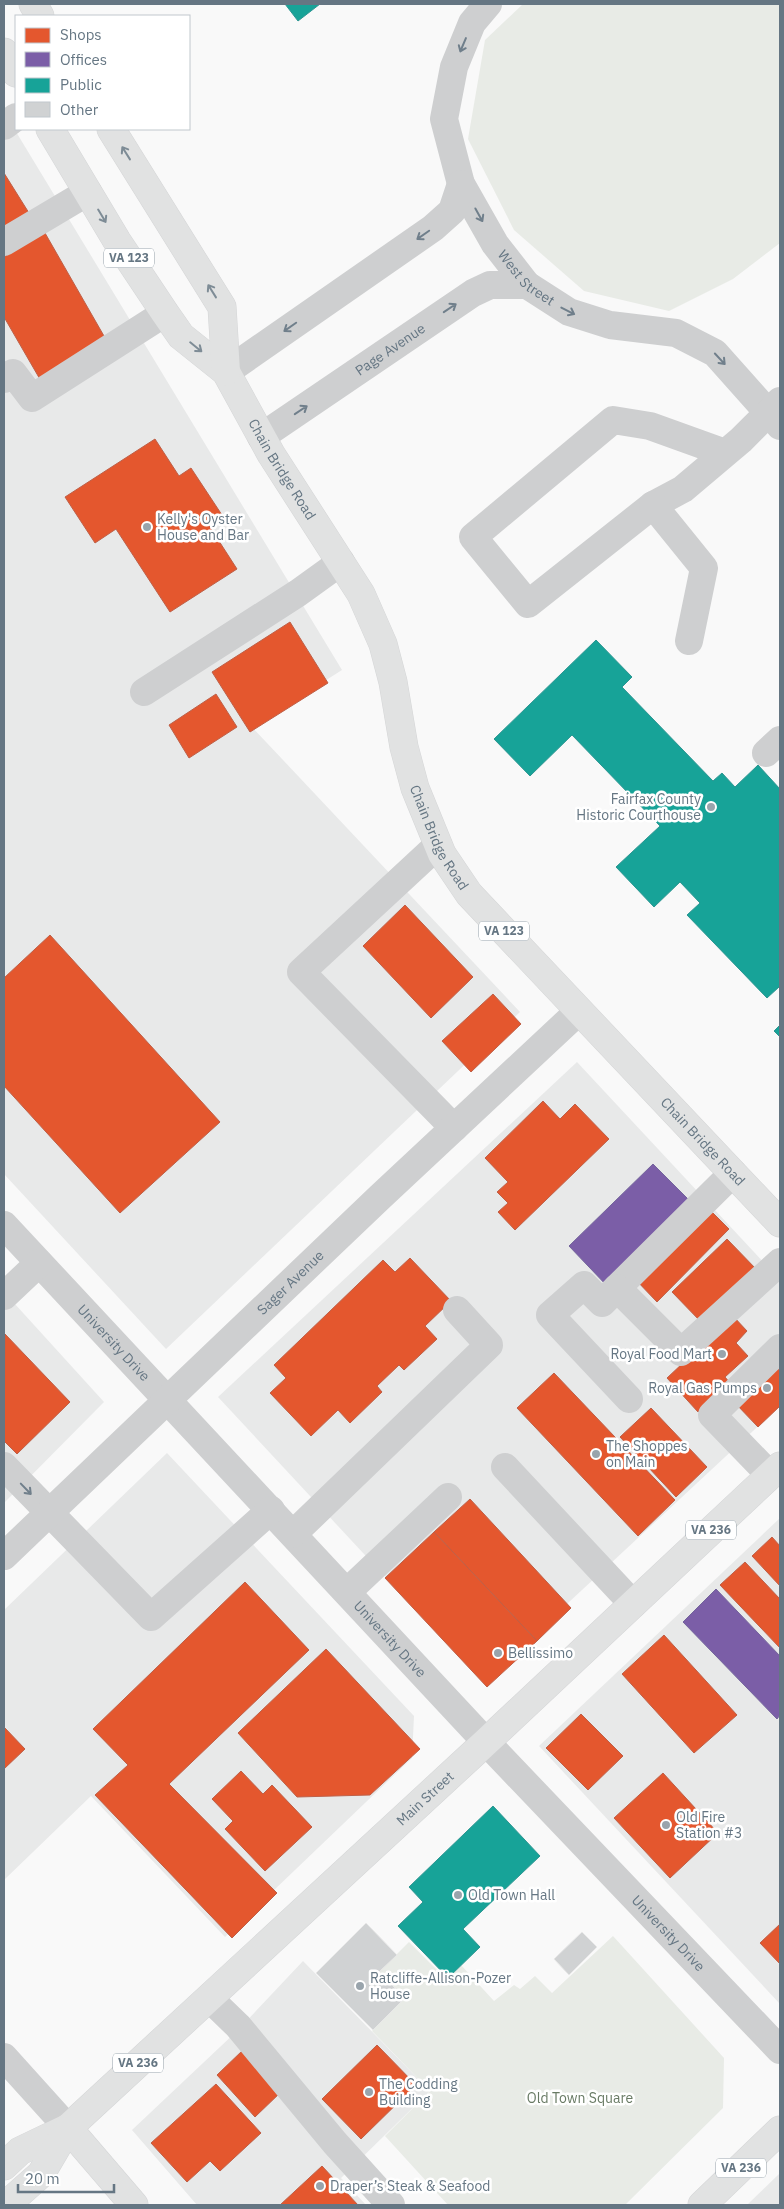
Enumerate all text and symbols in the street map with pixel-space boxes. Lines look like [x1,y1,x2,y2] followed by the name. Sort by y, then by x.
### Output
[15,15,190,130] legend
[60,25,102,44] text: Shops
[458,37,467,52] one-way arrow
[60,50,107,69] text: Offices
[60,75,102,94] text: Public
[60,100,99,119] text: Other
[121,147,131,161] one-way arrow
[98,208,108,222] one-way arrow
[474,208,484,223] one-way arrow
[417,230,431,240] one-way arrow
[494,246,558,309] street label: West Street
[104,248,154,268] road number: VA 123
[207,284,217,298] one-way arrow
[442,303,456,313] one-way arrow
[560,307,575,316] one-way arrow
[352,319,429,380] street label: Page Avenue
[283,322,297,332] one-way arrow
[189,342,202,353] one-way arrow
[714,353,726,366] one-way arrow
[294,405,308,415] one-way arrow
[244,416,320,523] street label: Chain Bridge Road
[157,510,249,544] place label: Kelly's Oyster House and Bar
[141,521,153,533] marker: Kelly's Oyster House and Bar
[406,782,473,893] street label: Chain Bridge Road
[576,790,701,824] place label: Fairfax County Historic Courthouse
[705,801,717,813] marker: Fairfax County Historic Courthouse
[479,921,529,940] road number: VA 123
[657,1093,749,1190] street label: Chain Bridge Road
[253,1246,328,1319] street label: Sager Avenue
[74,1301,154,1385] street label: University Drive
[611,1345,712,1363] place label: Royal Food Mart
[716,1348,728,1360] marker: Royal Food Mart
[648,1379,757,1397] place label: Royal Gas Pumps
[761,1382,773,1394] marker: Royal Gas Pumps
[606,1437,688,1471] place label: The Shoppes on Main
[590,1448,602,1460] marker: The Shoppes on Main
[20,1483,32,1496] one-way arrow
[686,1520,736,1540] road number: VA 236
[350,1597,430,1681] street label: University Drive
[508,1644,573,1662] place label: Bellissimo
[492,1647,504,1659] marker: Bellissimo
[392,1767,458,1829] street label: Main Street
[676,1808,742,1842] place label: Old Fire Station #3
[660,1819,672,1831] marker: Old Fire Station #3
[468,1886,555,1904] place label: Old Town Hall
[452,1889,464,1901] marker: Old Town Hall
[628,1891,709,1975] street label: University Drive
[370,1969,511,2003] place label: Ratcliffe-Allison-Pozer House
[354,1980,366,1992] marker: Ratcliffe-Allison-Pozer House
[113,2054,163,2072] road number: VA 236
[379,2075,458,2109] place label: The Codding Building
[363,2086,375,2098] marker: The Codding Building
[527,2089,634,2107] park label: Old Town Square
[716,2158,766,2178] road number: VA 236
[18,2162,114,2194] scale bar
[25,2169,60,2188] text: 20 m
[330,2177,490,2195] place label: Draper’s Steak & Seafood
[314,2180,326,2192] marker: Draper’s Steak & Seafood

